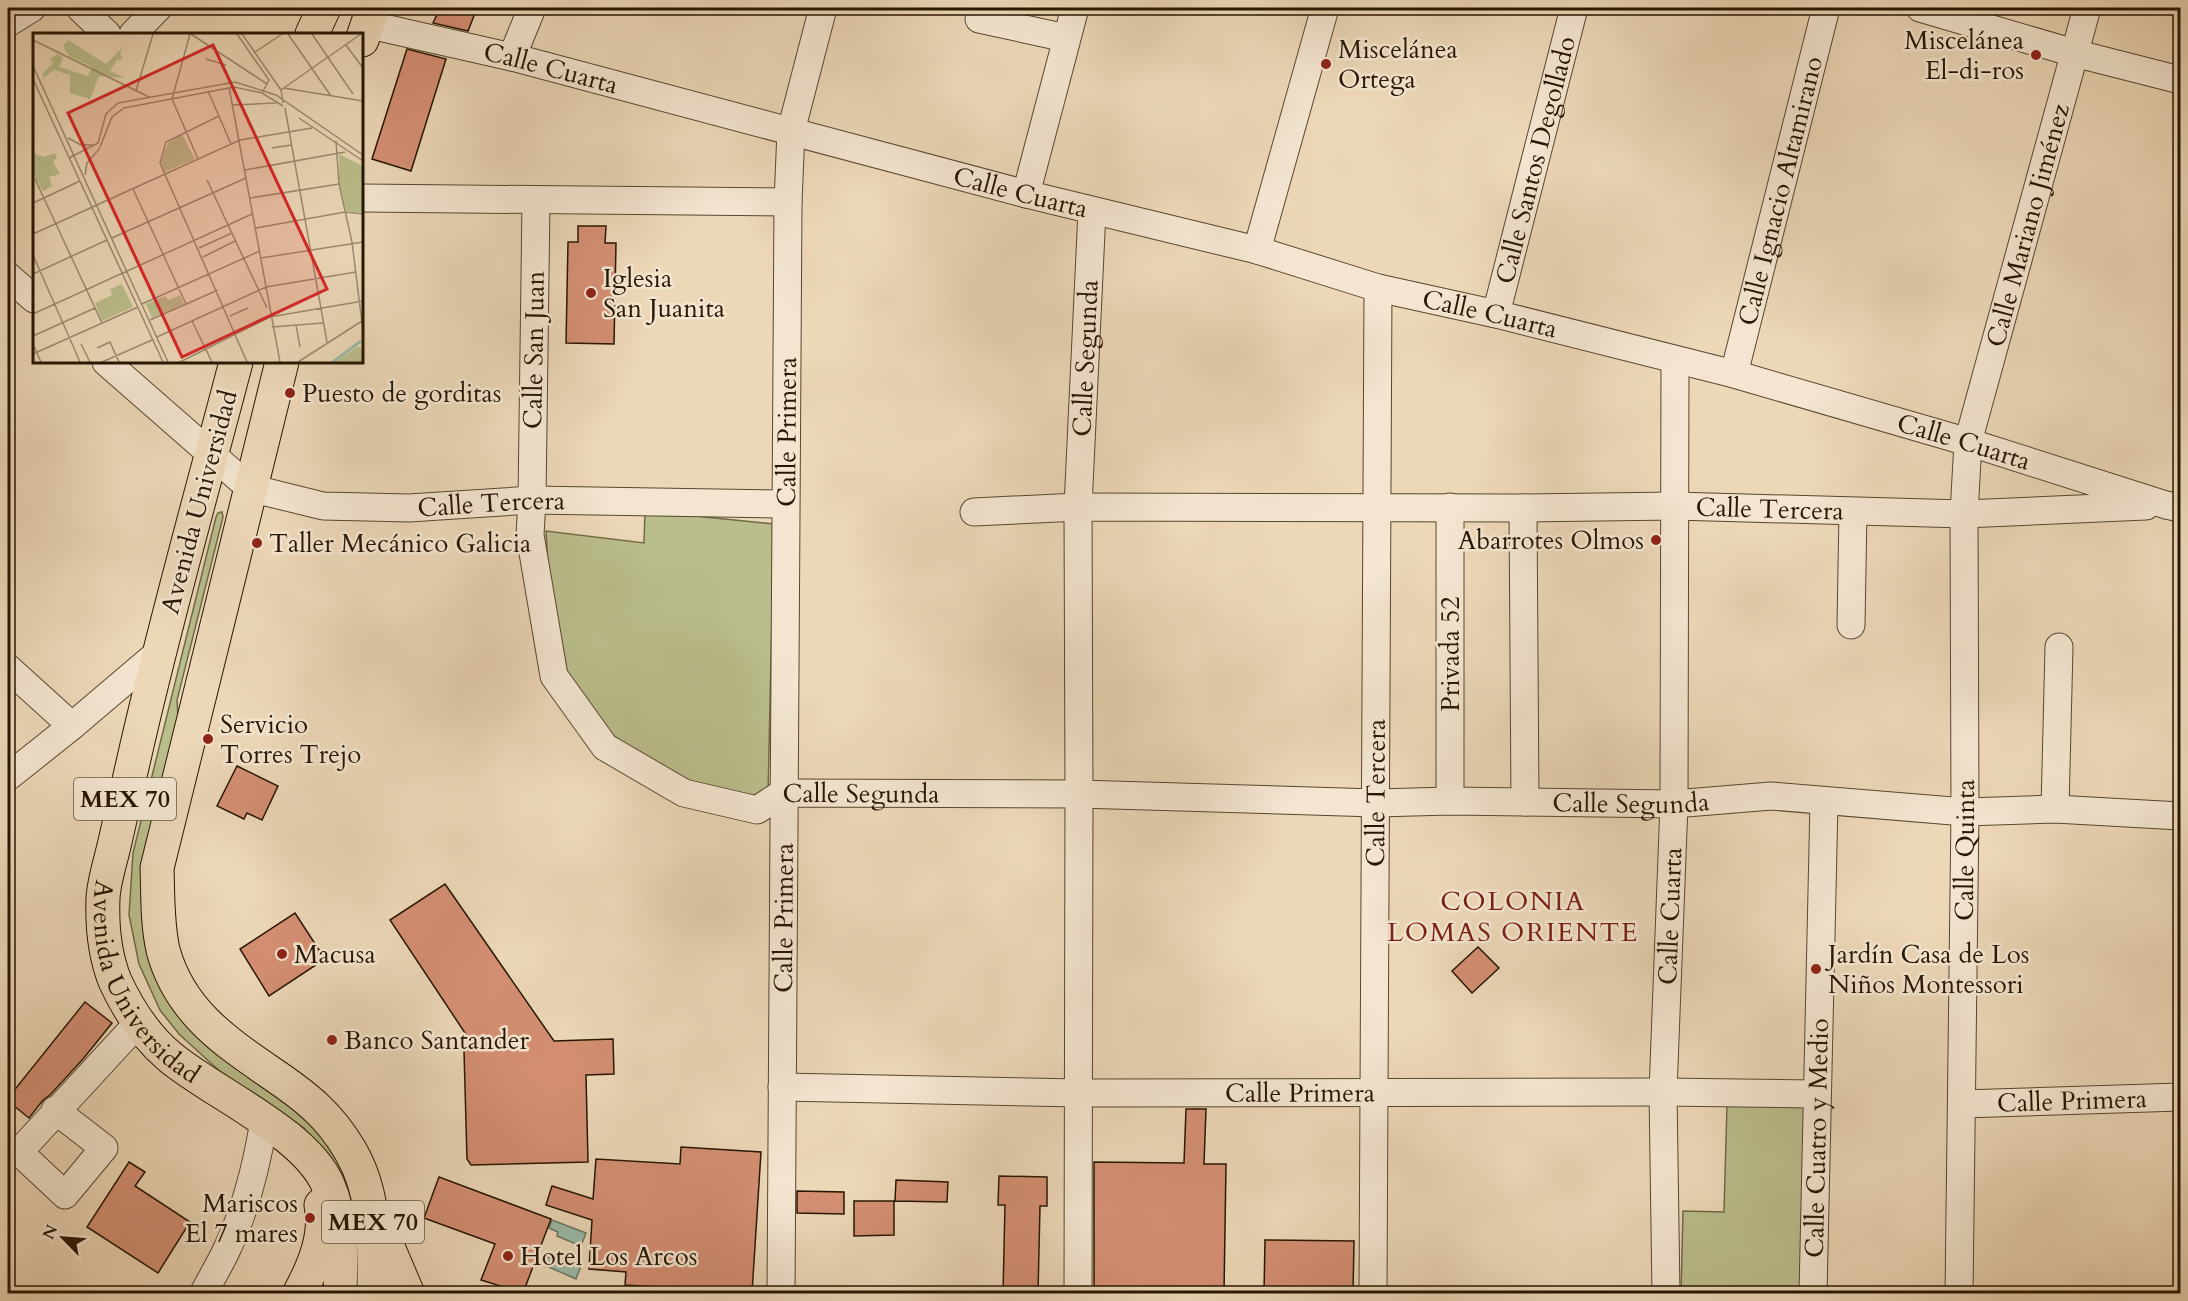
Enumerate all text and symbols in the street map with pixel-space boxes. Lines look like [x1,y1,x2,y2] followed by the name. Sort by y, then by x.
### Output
[1904,23,2024,88] place label: Miscelánea El-di-ros
[1338,32,1458,97] place label: Miscelánea Ortega
[1487,32,1584,287] street label: Calle Santos Degollado
[33,33,363,363] inset map
[480,34,622,102] street label: Calle Cuarta
[2029,48,2043,62] marker: Miscelánea El-di-ros
[1729,52,1831,329] street label: Calle Ignacio Altamirano
[1319,57,1333,71] marker: Miscelánea Ortega
[1977,99,2078,351] street label: Calle Mariano Jiménez
[950,158,1091,226] street label: Calle Cuarta
[603,261,725,326] place label: Iglesia San Juanita
[515,270,553,429] street label: Calle San Juan
[1064,279,1106,437] street label: Calle Segunda
[1419,281,1561,346] street label: Calle Cuarta
[584,286,598,300] marker: Iglesia San Juanita
[769,357,805,507] street label: Calle Primera
[302,376,501,411] place label: Puesto de gorditas
[152,386,246,618] street label: Avenida Universidad
[283,386,297,400] marker: Puesto de gorditas
[1893,405,2035,478] street label: Calle Cuarta
[416,482,565,525] street label: Calle Tercera
[1695,489,1844,528] street label: Calle Tercera
[1458,523,1644,558] place label: Abarrotes Olmos
[269,526,531,561] place label: Taller Mecánico Galicia
[1649,533,1663,547] marker: Abarrotes Olmos
[250,536,264,550] marker: Taller Mecánico Galicia
[1433,596,1468,712] street label: Privada 52
[220,707,361,772] place label: Servicio Torres Trejo
[1358,719,1393,867] street label: Calle Tercera
[201,732,215,746] marker: Servicio Torres Trejo
[783,775,939,811] street label: Calle Segunda
[74,778,176,820] road number: MEX 70
[1946,779,1983,921] street label: Calle Quinta
[1552,784,1711,822] street label: Calle Segunda
[765,843,801,993] street label: Calle Primera
[1650,847,1690,986] street label: Calle Cuarta
[85,878,207,1091] street label: Avenida Universidad
[1387,883,1639,951] district label: COLONIA LOMAS ORIENTE
[294,937,376,972] place label: Macusa
[1824,937,2030,1002] place label: Jardín Casa de Los Niños Montessori
[275,947,289,961] marker: Macusa
[1809,962,1823,976] marker: Jardín Casa de Los Niños Montessori
[1796,1018,1837,1258] street label: Calle Cuatro y Medio
[344,1023,529,1058] place label: Banco Santander
[325,1033,339,1047] marker: Banco Santander
[1225,1075,1375,1110] street label: Calle Primera
[1996,1081,2147,1120] street label: Calle Primera
[185,1186,298,1251] place label: Mariscos El 7 mares
[322,1201,424,1243] road number: MEX 70
[33,1208,93,1268] north arrow
[303,1211,317,1225] marker: Mariscos El 7 mares
[37,1221,63,1243] text: N
[520,1239,697,1274] place label: Hotel Los Arcos
[501,1249,515,1263] marker: Hotel Los Arcos

